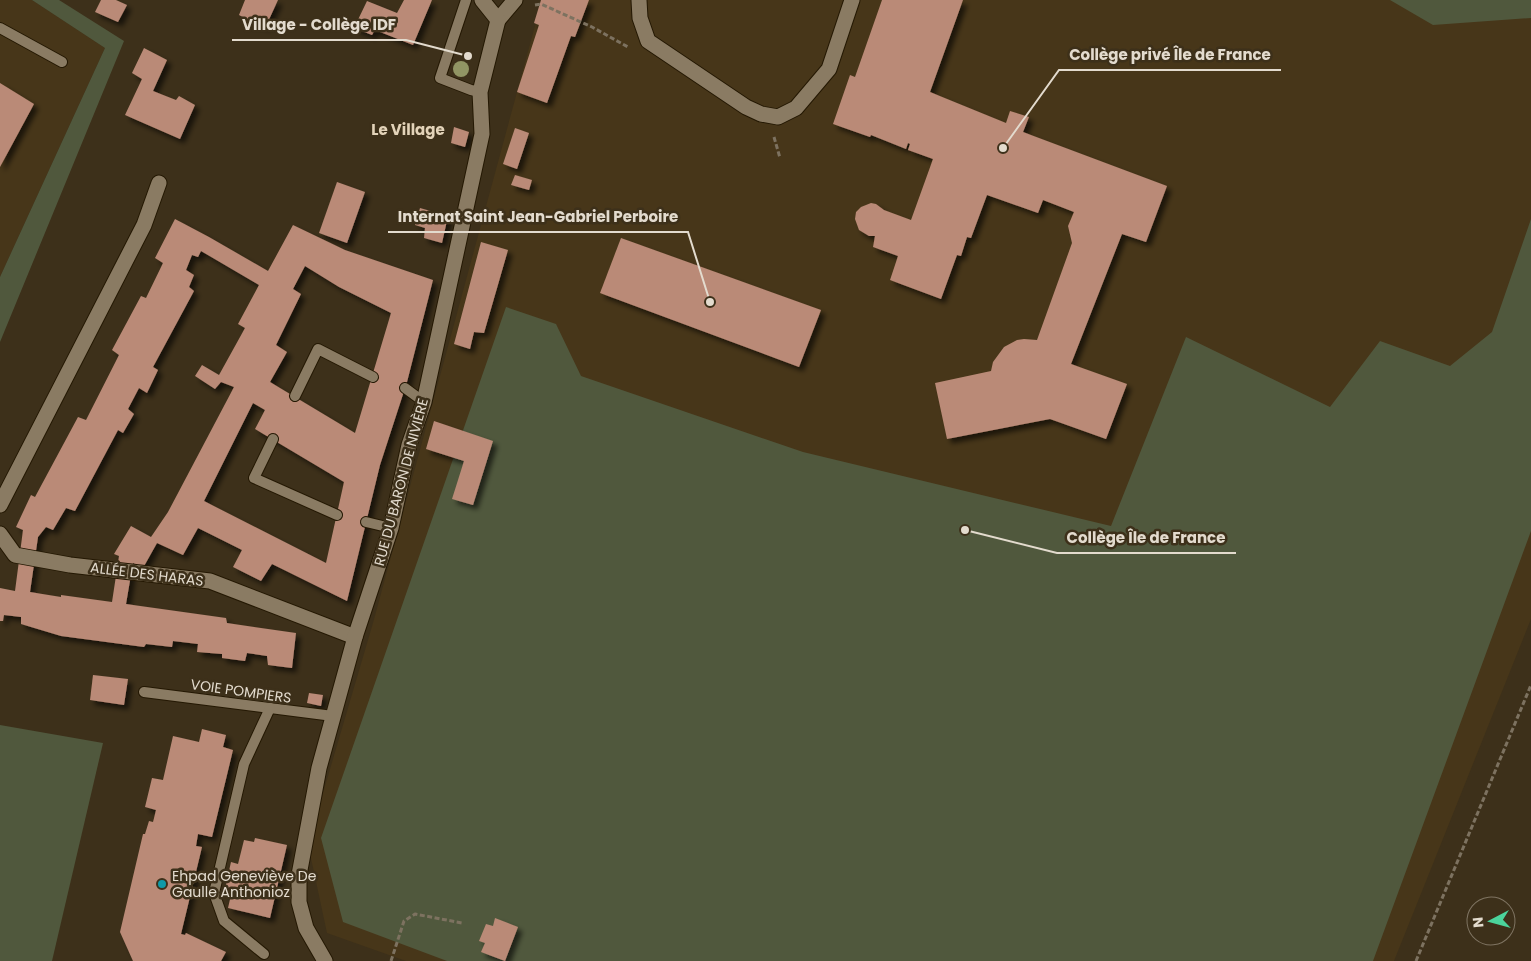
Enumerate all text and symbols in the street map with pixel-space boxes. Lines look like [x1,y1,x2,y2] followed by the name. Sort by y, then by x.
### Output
[232,10,406,40] callout: Village - Collège IDF
[242,14,396,35] text: Village - Collège IDF
[1059,40,1281,70] callout: Collège privé Île de France
[1069,44,1271,65] text: Collège privé Île de France
[371,119,445,140] district label: Le Village
[388,202,688,232] callout: Internat Saint Jean-Gabriel Perboire
[398,206,678,227] text: Internat Saint Jean-Gabriel Perboire
[369,396,433,568] street label: RUE DU BARON DE NIVIÈRE
[1057,523,1236,553] callout: Collège Île de France
[1067,527,1225,548] text: Collège Île de France
[89,557,205,591] street label: ALLÉE DES HARAS
[189,674,293,708] street label: VOIE POMPIERS
[172,866,317,902] place label: Ehpad Geneviève De Gaulle Anthonioz
[156,878,168,890] marker: Ehpad Geneviève De Gaulle Anthonioz
[1466,896,1516,946] north arrow
[1468,916,1489,929] text: N

